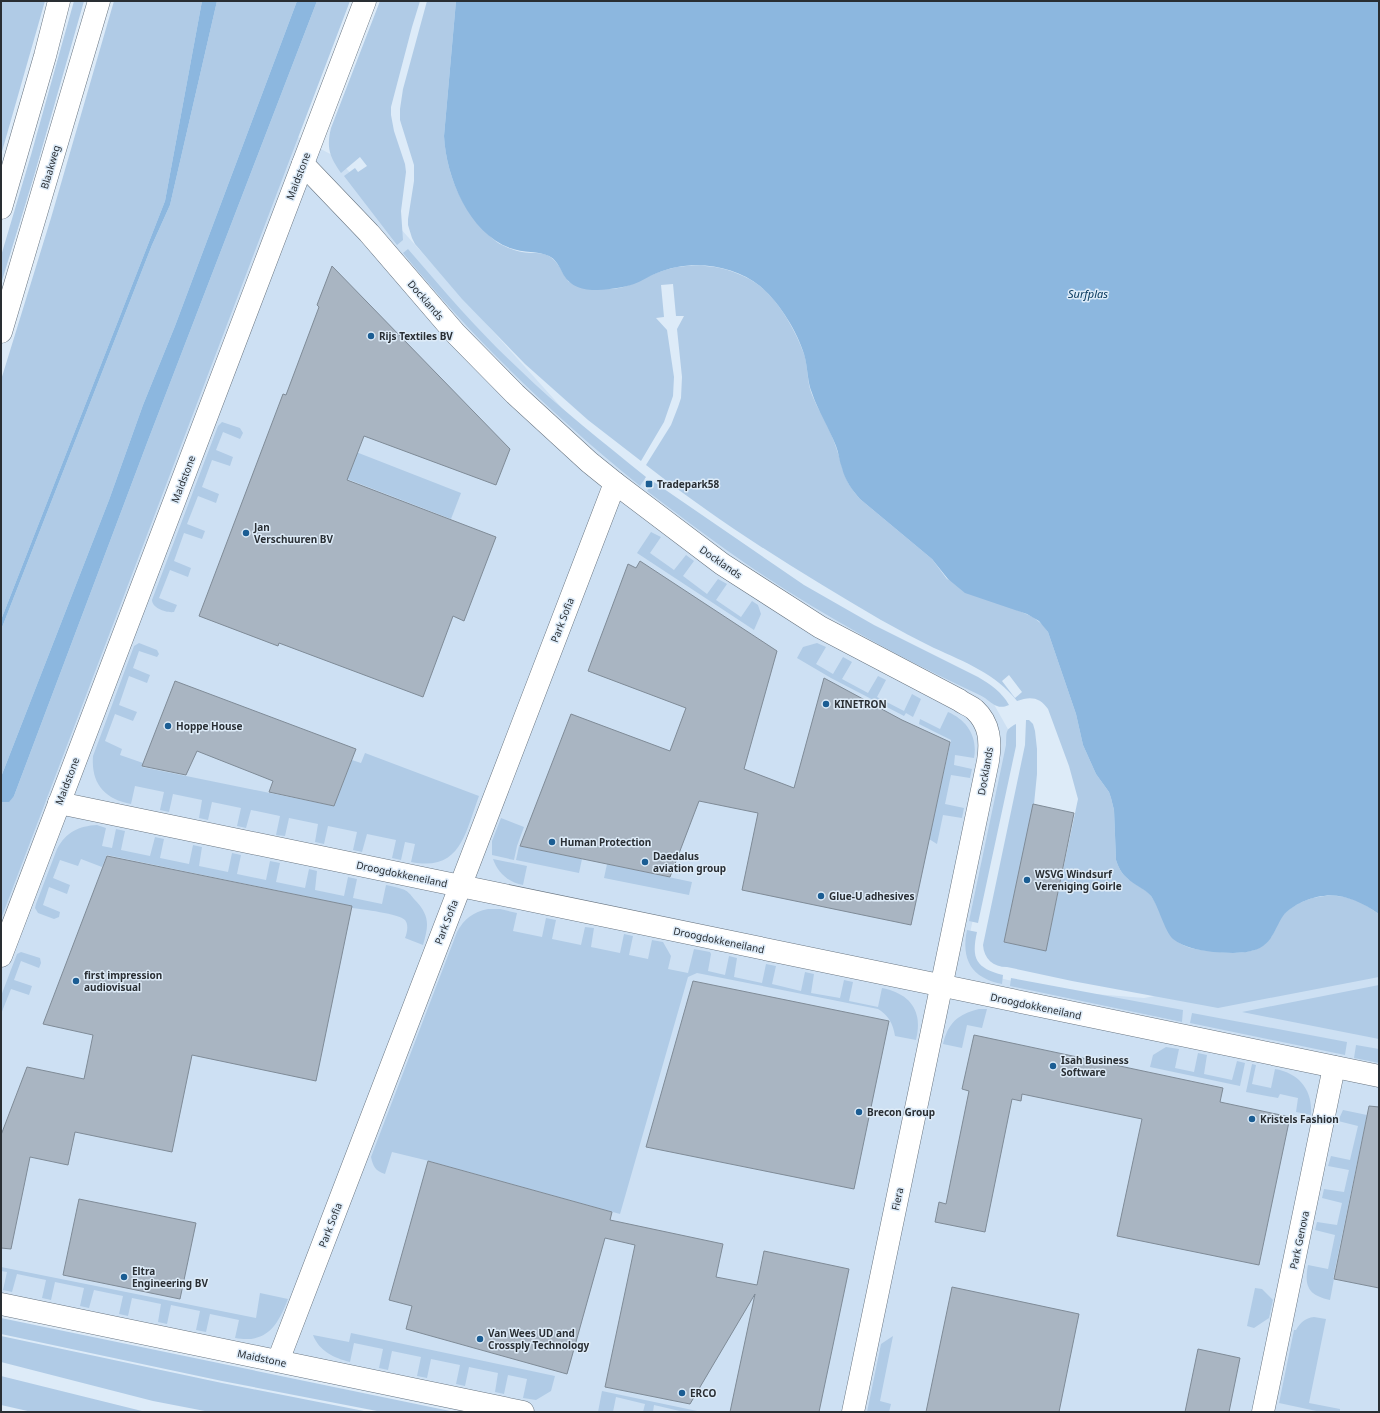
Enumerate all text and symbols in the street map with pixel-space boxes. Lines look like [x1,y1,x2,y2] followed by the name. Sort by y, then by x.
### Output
[37,143,63,191] street label: Blaakweg
[283,150,314,202] street label: Maidstone
[405,277,447,323] street label: Docklands
[1068,286,1108,301] water label: Surfplas
[379,329,453,343] place label: Rijs Textiles BV
[366,331,376,341] marker: Rijs Textiles BV
[168,453,199,505] street label: Maidstone
[657,477,720,491] place label: Tradepark58
[644,479,654,489] marker: Tradepark58
[253,520,333,546] place label: Jan Verschuuren BV
[241,528,251,538] marker: Jan Verschuuren BV
[697,542,745,582] street label: Docklands
[547,596,577,644] street label: Park Sofia
[834,697,887,711] place label: KINETRON
[821,699,831,709] marker: KINETRON
[176,719,243,733] place label: Hoppe House
[163,721,173,731] marker: Hoppe House
[974,746,996,796] street label: Docklands
[52,755,83,807] street label: Maidstone
[560,835,651,849] place label: Human Protection
[547,837,557,847] marker: Human Protection
[653,849,726,875] place label: Daedalus aviation group
[355,857,449,891] street label: Droogdokkeneiland
[640,857,650,867] marker: Daedalus aviation group
[1035,867,1122,893] place label: WSVG Windsurf Vereniging Goirle
[1022,875,1032,885] marker: WSVG Windsurf Vereniging Goirle
[829,889,915,903] place label: Glue-U adhesives
[816,891,826,901] marker: Glue-U adhesives
[431,898,461,946] street label: Park Sofia
[672,923,766,957] street label: Droogdokkeneiland
[84,968,162,994] place label: first impression audiovisual
[71,976,81,986] marker: first impression audiovisual
[989,989,1083,1023] street label: Droogdokkeneiland
[1061,1053,1129,1079] place label: Isah Business Software
[1048,1061,1058,1071] marker: Isah Business Software
[867,1105,935,1119] place label: Brecon Group
[854,1107,864,1117] marker: Brecon Group
[1260,1112,1339,1126] place label: Kristels Fashion
[1247,1114,1257,1124] marker: Kristels Fashion
[888,1186,906,1212] street label: Fiera
[315,1201,345,1249] street label: Park Sofia
[1286,1210,1312,1270] street label: Park Genova
[132,1264,208,1290] place label: Eltra Engineering BV
[119,1272,129,1282] marker: Eltra Engineering BV
[488,1326,590,1352] place label: Van Wees UD and Crossply Technology
[475,1334,485,1344] marker: Van Wees UD and Crossply Technology
[236,1346,288,1370] street label: Maidstone
[690,1386,716,1400] place label: ERCO
[677,1388,687,1398] marker: ERCO

